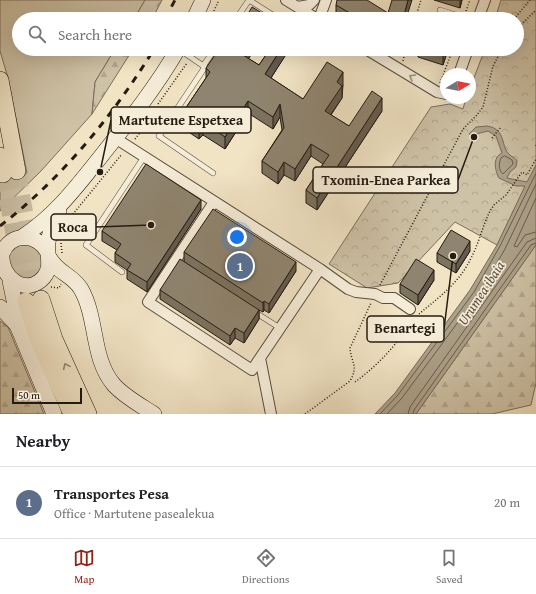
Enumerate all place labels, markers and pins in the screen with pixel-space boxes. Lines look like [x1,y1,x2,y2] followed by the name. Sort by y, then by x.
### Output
[111,107,251,133] callout: Martutene Espetxea
[313,167,458,193] callout: Txomin-Enea Parkea
[51,214,96,240] callout: Roca
[227,251,253,281] pin: 1
[367,316,444,342] callout: Benartegi

